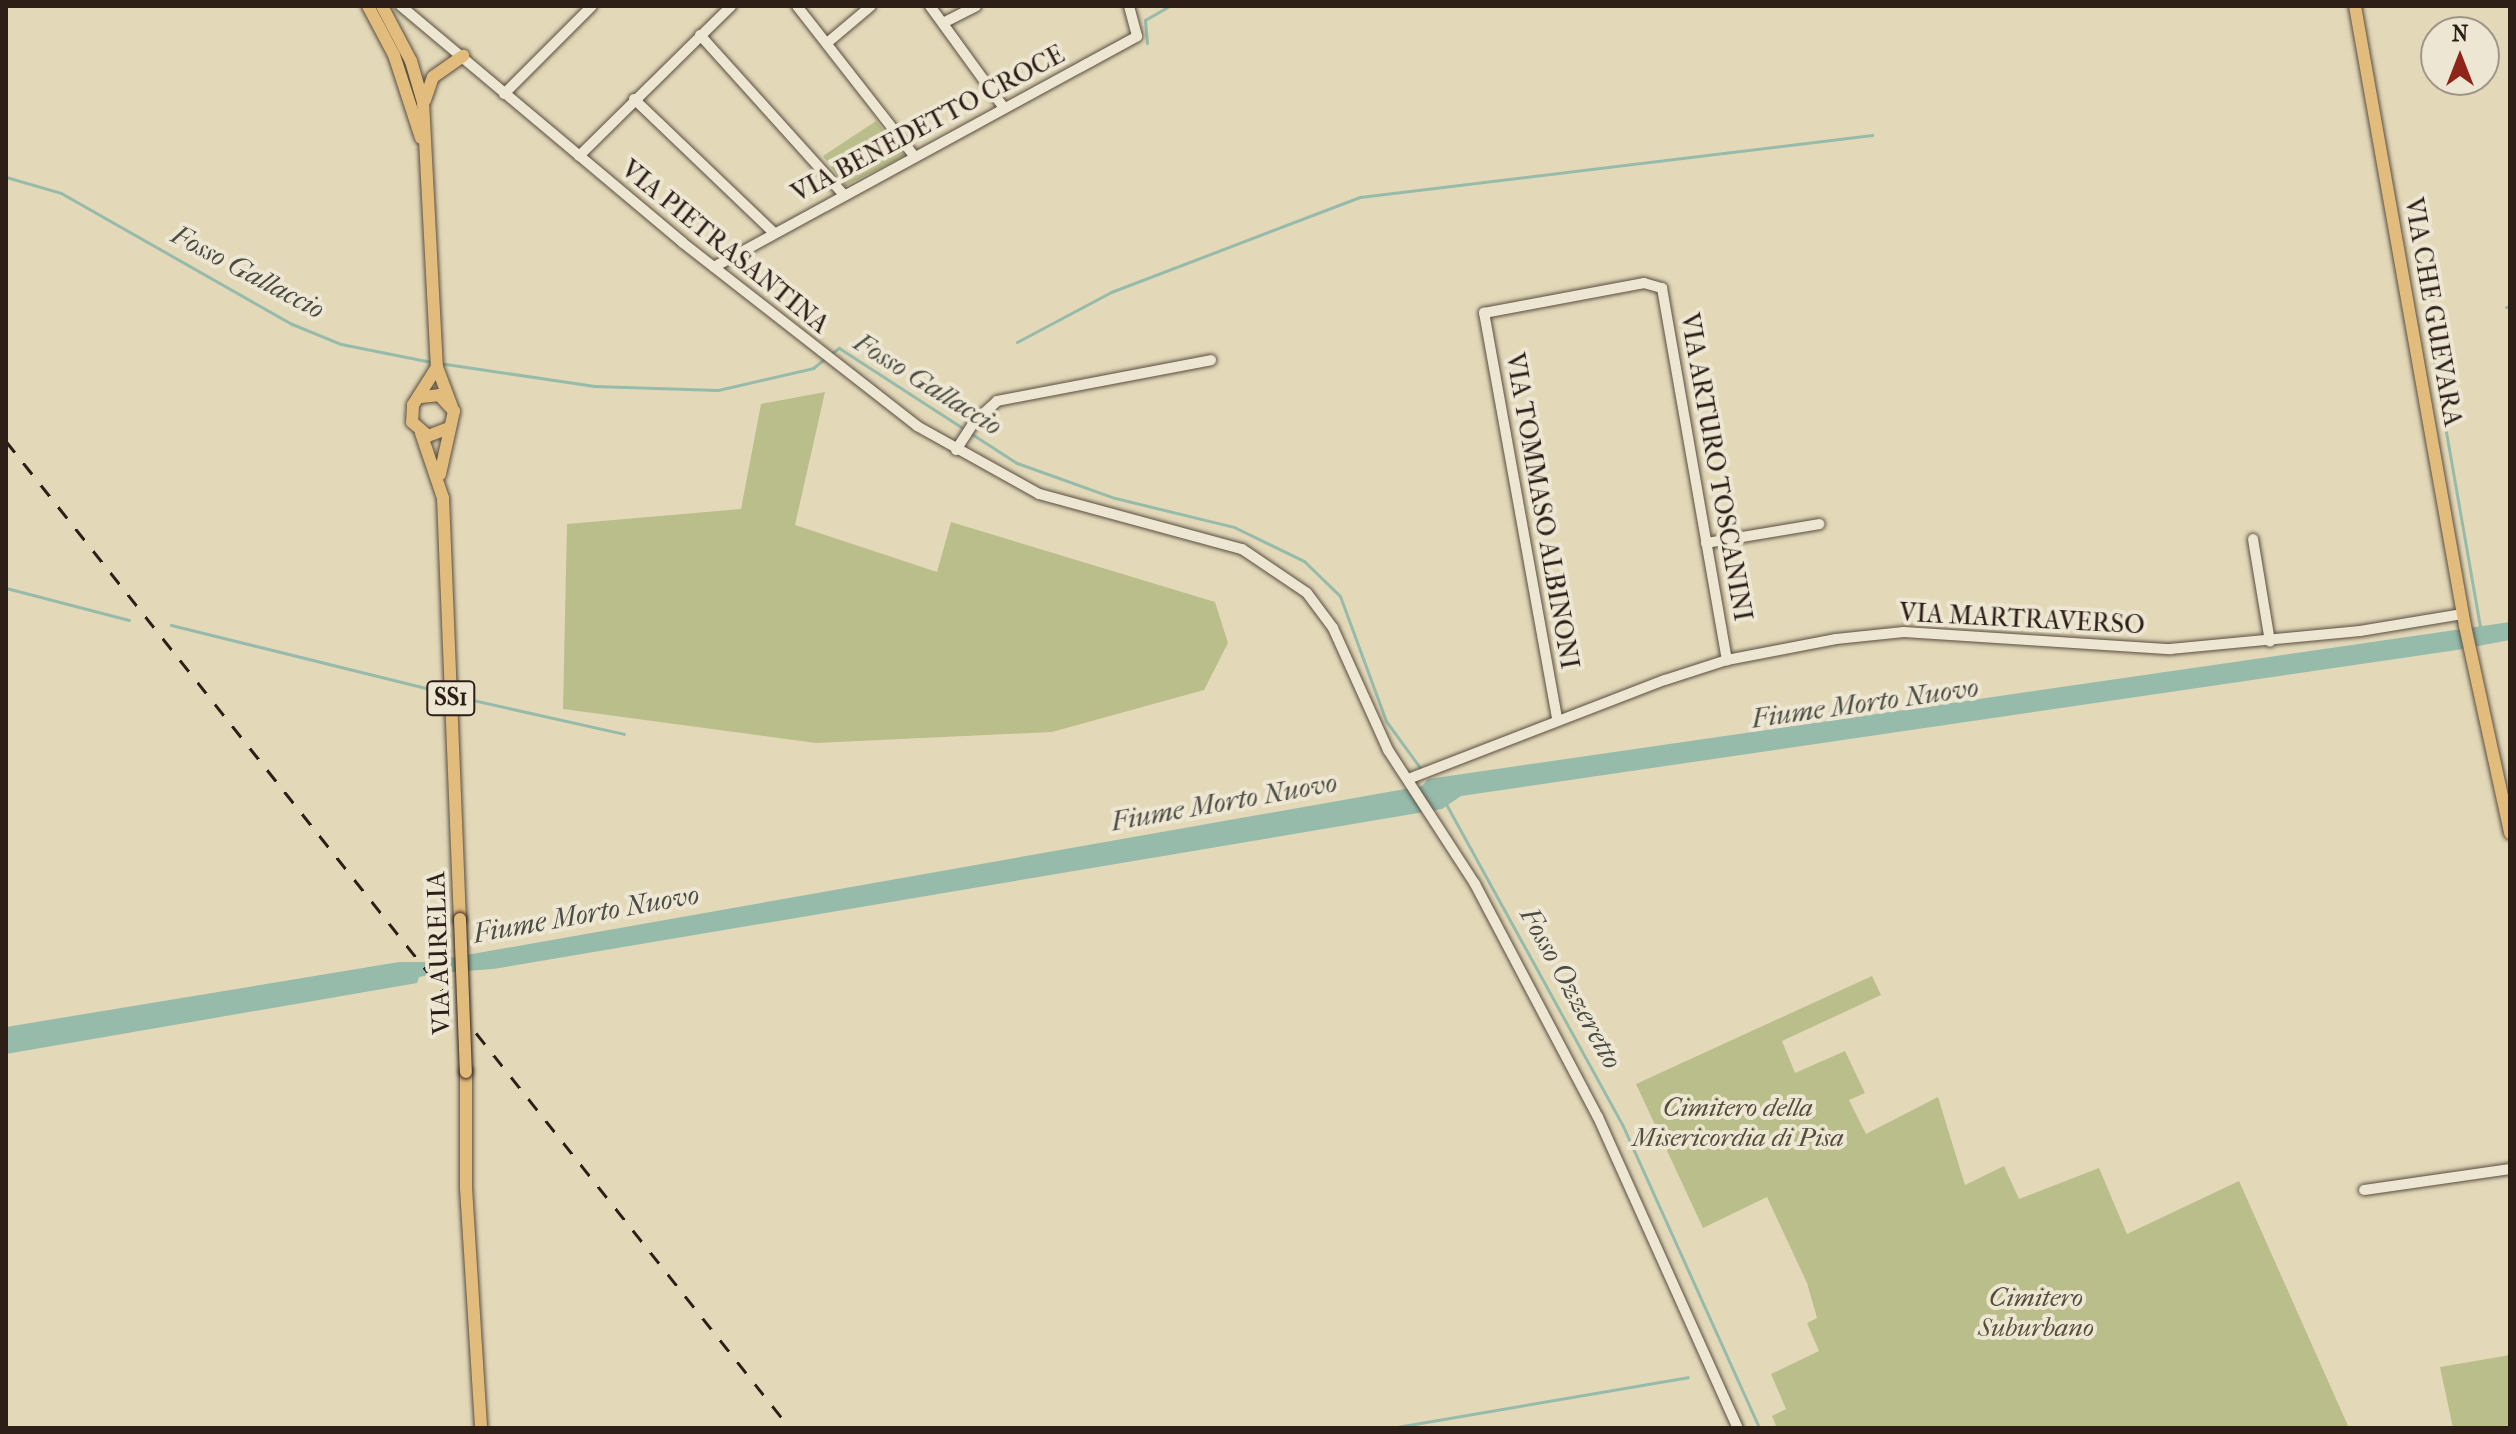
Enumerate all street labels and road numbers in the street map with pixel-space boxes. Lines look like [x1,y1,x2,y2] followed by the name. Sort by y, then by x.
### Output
[786,39,1070,209] street label: VIA BENEDETTO CROCE
[615,154,835,340] street label: VIA PIETRASANTINA
[2398,195,2468,429] street label: VIA CHE GUEVARA
[1674,311,1758,623] street label: VIA ARTURO TOSCANINI
[1499,351,1585,671] street label: VIA TOMMASO ALBINONI
[1899,597,2145,641] street label: VIA MARTRAVERSO
[425,678,477,718] road number: SS1
[421,871,457,1035] street label: VIA AURELIA

